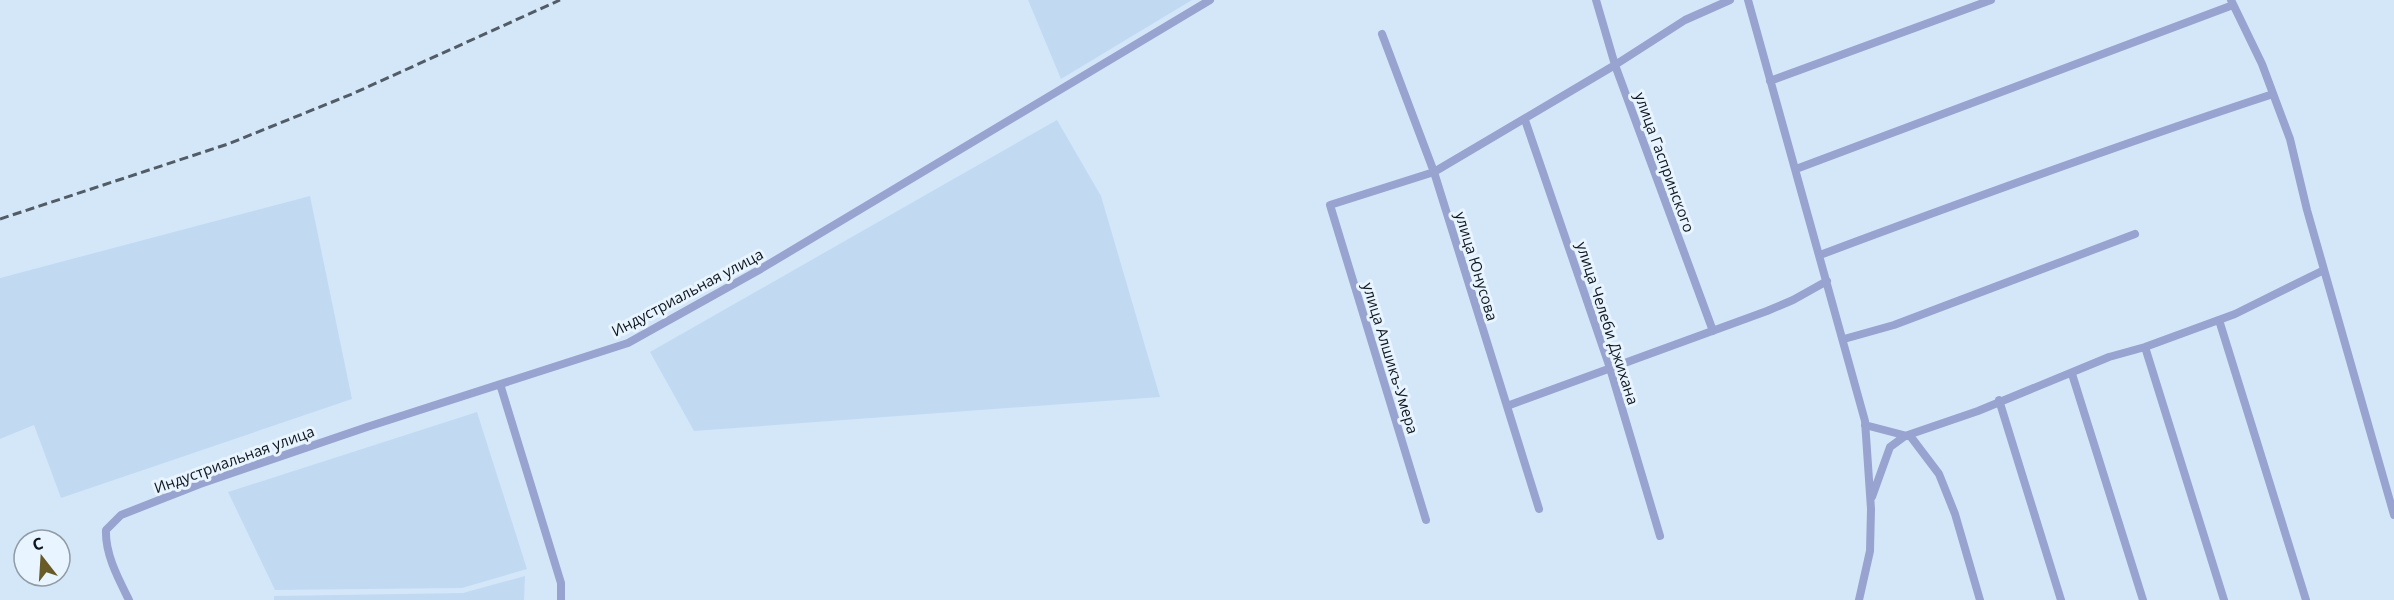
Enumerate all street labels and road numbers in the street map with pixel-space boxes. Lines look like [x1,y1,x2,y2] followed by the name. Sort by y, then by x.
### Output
[1630,89,1700,235] street label: улица Гаспринского
[1451,209,1503,323] street label: улица Юнусова
[1572,239,1644,407] street label: улица Челеби Джихана
[608,243,766,341] street label: Индустриальная улица
[1358,280,1424,436] street label: улица Алшикъ-Умера
[151,421,317,497] street label: Индустриальная улица

